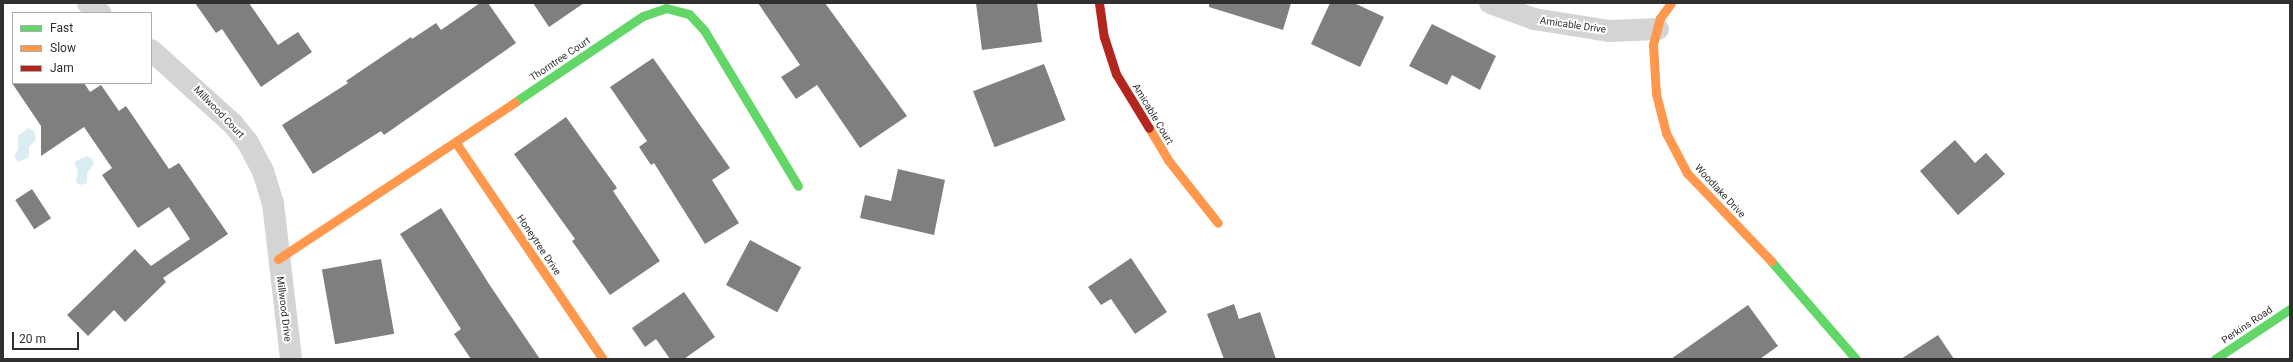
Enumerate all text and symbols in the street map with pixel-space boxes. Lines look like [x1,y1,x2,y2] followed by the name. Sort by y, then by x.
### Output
[12,12,152,84] legend
[1539,14,1607,36] street label: Amicable Drive
[50,21,73,35] text: Fast
[527,34,593,84] street label: Thorntree Court
[50,41,76,55] text: Slow
[50,61,74,75] text: Jam
[1130,81,1176,147] street label: Amicable Court
[191,83,247,141] street label: Millwood Court
[1692,162,1748,220] street label: Woodlake Drive
[514,212,564,278] street label: Honeytree Drive
[274,276,294,342] street label: Millwood Drive
[2219,304,2275,346] street label: Perkins Road
[14,324,81,350] scale bar
[19,332,46,346] text: 20 m

